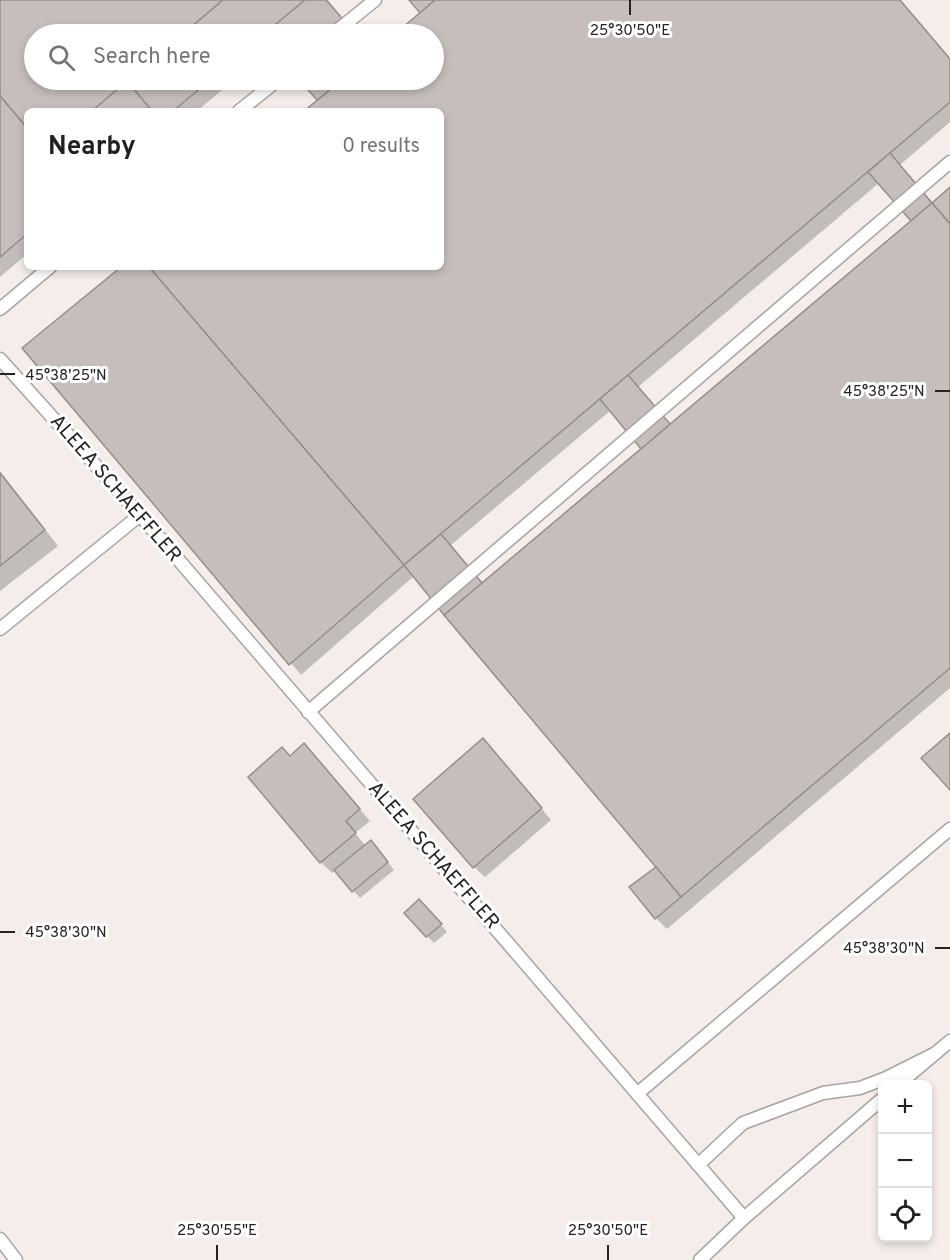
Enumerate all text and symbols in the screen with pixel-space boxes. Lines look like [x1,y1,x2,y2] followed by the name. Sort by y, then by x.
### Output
[590,22,670,41] text: 25°30'50"E
[24,24,444,90] search box
[45,41,78,74] icon: search
[93,44,211,71] text: Search here
[48,131,136,164] text: Nearby
[342,134,420,160] text: 0 results
[25,367,107,386] text: 45°38'25"N
[843,383,925,402] text: 45°38'25"N
[44,410,186,568] street label: ALEEA SCHAEFFLER
[362,777,504,935] street label: ALEEA SCHAEFFLER
[25,924,107,943] text: 45°38'30"N
[843,940,925,959] text: 45°38'30"N
[878,1080,932,1242] map controls
[878,1080,932,1134] button: +
[878,1134,932,1188] button: −
[878,1188,932,1242] button: locate
[177,1222,257,1241] text: 25°30'55"E
[568,1222,648,1241] text: 25°30'50"E

